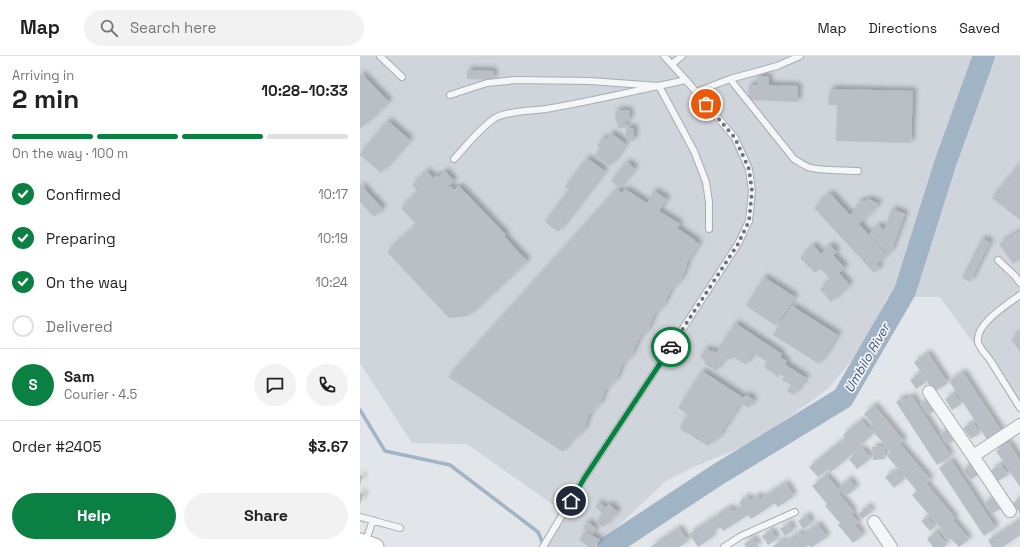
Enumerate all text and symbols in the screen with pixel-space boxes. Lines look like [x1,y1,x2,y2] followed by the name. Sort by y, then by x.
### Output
[84,10,364,46] search box
[20,15,60,40] text: Map
[98,17,120,39] icon: search
[130,18,216,37] text: Search here
[817,19,847,37] text: Map
[869,19,937,37] text: Directions
[959,19,1000,37] text: Saved
[12,67,74,84] text: Arriving in
[261,81,348,100] text: 10:28–10:33
[12,82,79,116] text: 2 min
[689,87,723,121] pin
[695,93,717,115] icon: bag
[12,145,128,162] text: On the way · 100 m
[12,183,34,205] icon: check
[46,185,121,204] text: Confirmed
[318,186,348,203] text: 10:17
[12,227,34,249] icon: check
[46,229,116,248] text: Preparing
[318,230,348,247] text: 10:19
[12,271,34,293] icon: check
[46,273,127,292] text: On the way
[315,274,348,291] text: 10:24
[46,317,113,336] text: Delivered
[840,319,895,395] water label: Umbilo River
[651,327,691,367] courier
[660,336,682,358] icon: car
[254,364,296,406] button: chat
[306,364,348,406] button: phone
[64,367,95,386] text: Sam
[28,375,38,394] text: S
[64,386,137,403] text: Courier · 4.5
[12,437,101,456] text: Order #2405
[308,437,348,456] text: $3.67
[554,484,588,518] pin
[560,490,582,512] icon: home
[12,493,176,539] button: Help
[184,493,348,539] button: Share

